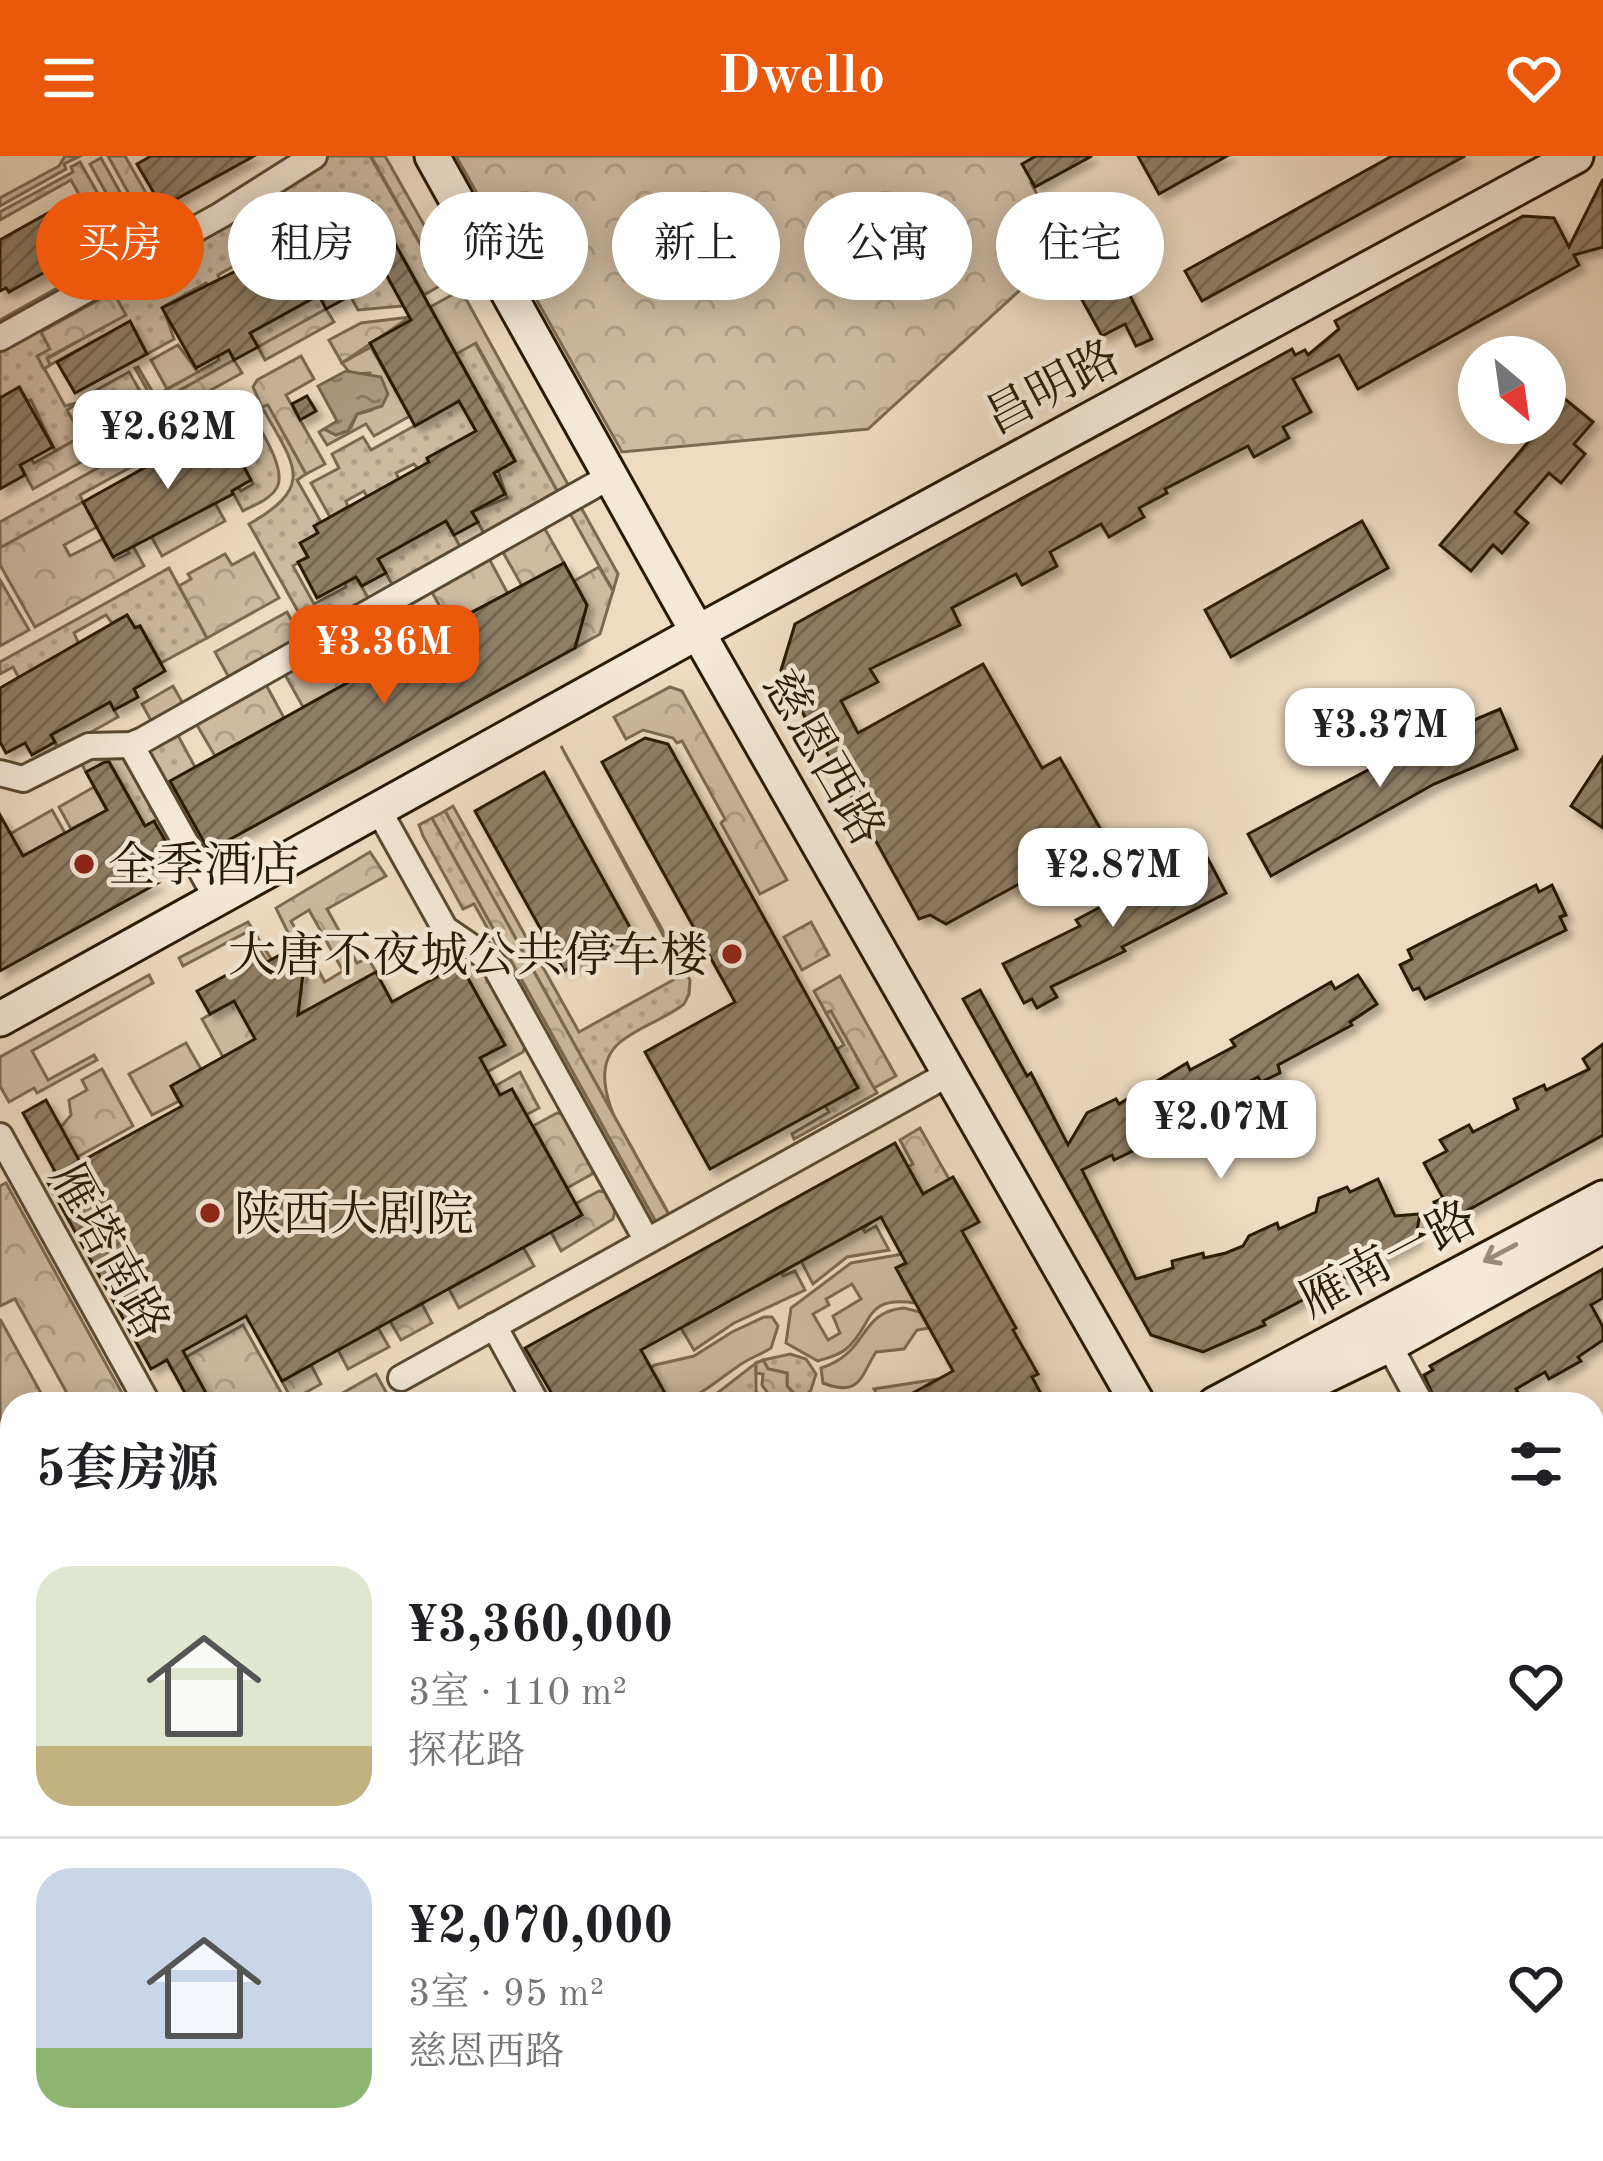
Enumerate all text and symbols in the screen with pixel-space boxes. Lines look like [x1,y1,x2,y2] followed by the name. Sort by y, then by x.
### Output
[36,45,102,111] icon: menu
[1501,45,1567,111] icon: heart
[718,51,885,105] text: Dwello
[36,192,204,300] chip: 买房
[228,192,396,300] chip: 租房
[420,192,588,300] chip: 筛选
[612,192,780,300] chip: 新上
[804,192,972,300] chip: 公寓
[996,192,1164,300] chip: 住宅
[976,331,1128,445] street label: 昌明路
[1458,336,1566,444] north arrow
[1458,336,1566,444] map controls
[70,390,266,492] pin: ¥2.62M
[100,409,236,448] text: ¥2.62M
[286,605,482,707] pin: ¥3.36M
[316,624,452,663] text: ¥3.36M
[753,662,894,854] street label: 慈恩西路
[1282,688,1478,790] pin: ¥3.37M
[1312,707,1448,746] text: ¥3.37M
[1015,828,1211,930] pin: ¥2.87M
[108,840,300,892] place label: 全季酒店
[1045,847,1181,886] text: ¥2.87M
[71,851,97,877] marker: 全季酒店
[228,930,708,982] place label: 大唐不夜城公共停车楼
[719,941,745,967] marker: 大唐不夜城公共停车楼
[1123,1080,1319,1182] pin: ¥2.07M
[1153,1099,1289,1138] text: ¥2.07M
[40,1154,179,1348] street label: 雁塔南路
[234,1189,474,1241] place label: 陕西大剧院
[1291,1192,1485,1328] street label: 雁南一路
[197,1200,223,1226] marker: 陕西大剧院
[1482,1242,1518,1265] one-way arrow
[1503,1431,1569,1497] icon: filters
[36,1446,219,1497] text: 5套房源
[408,1602,673,1653] text: ¥3,360,000
[132,1614,276,1758] icon: home
[1503,1653,1569,1719] icon: heart
[408,1674,627,1713] text: 3室 · 110 m²
[408,1733,525,1772] text: 探花路
[408,1903,673,1954] text: ¥2,070,000
[132,1916,276,2060] icon: home
[1503,1955,1569,2021] icon: heart
[408,1975,604,2014] text: 3室 · 95 m²
[408,2034,564,2073] text: 慈恩西路

